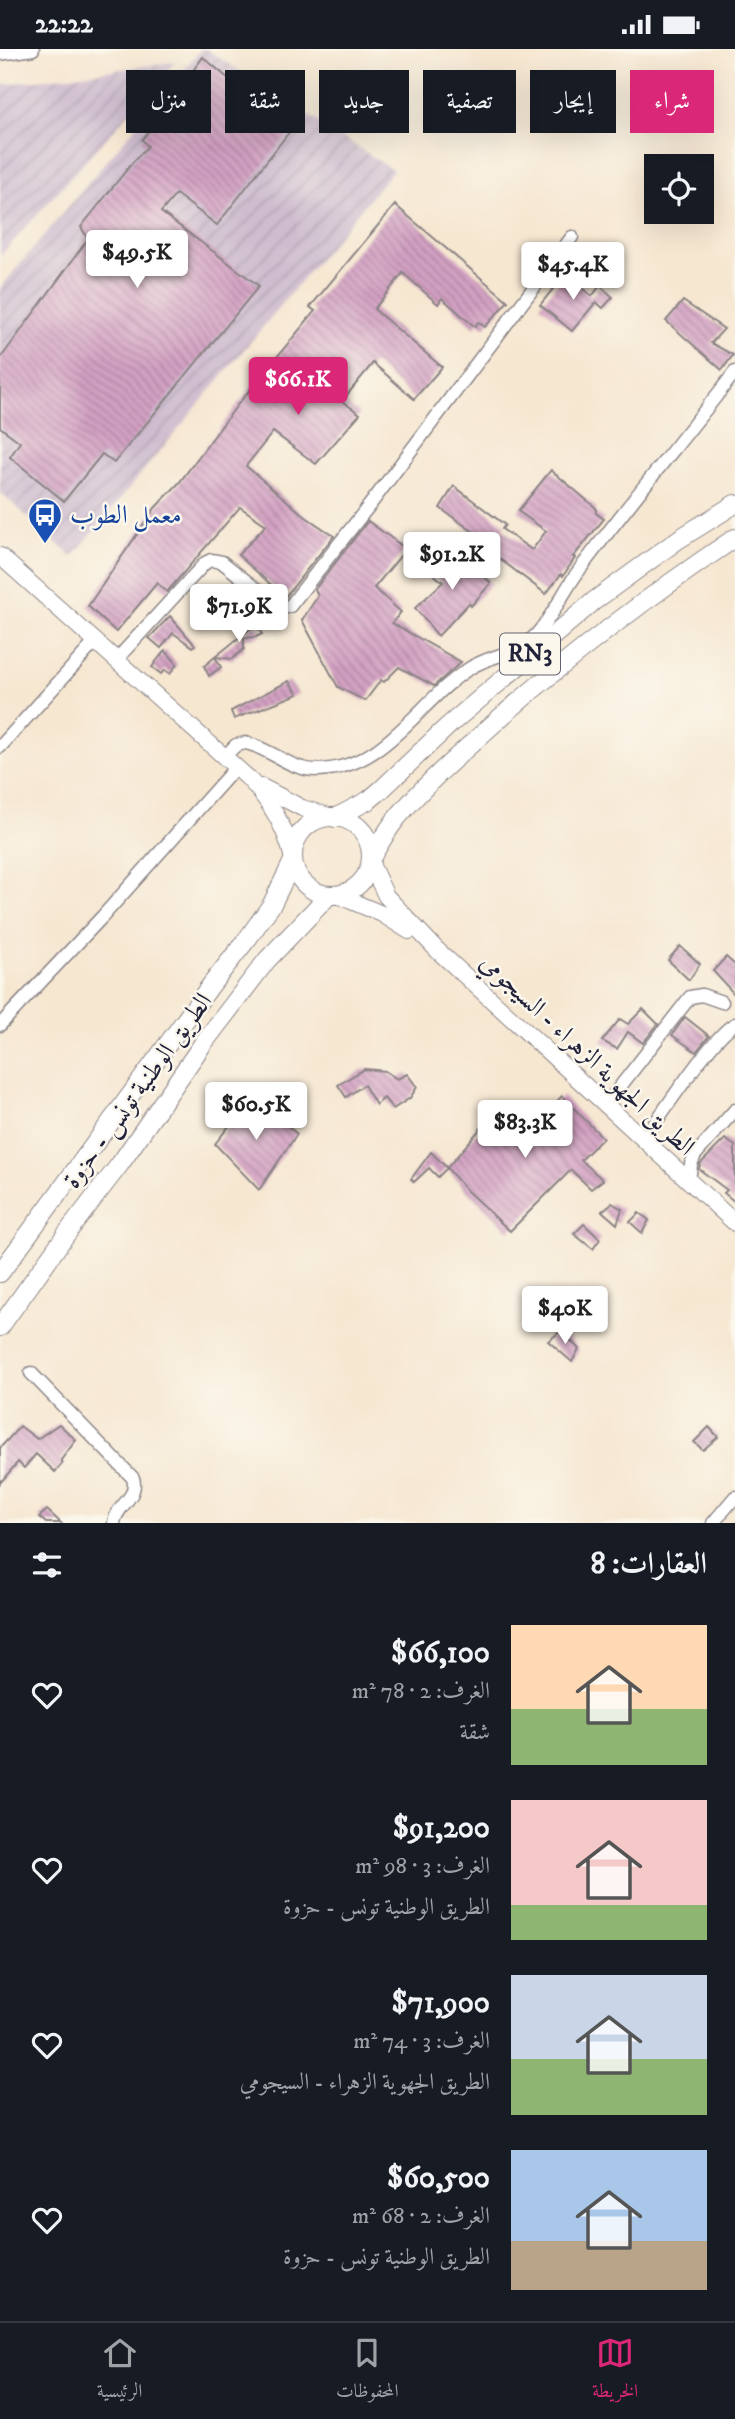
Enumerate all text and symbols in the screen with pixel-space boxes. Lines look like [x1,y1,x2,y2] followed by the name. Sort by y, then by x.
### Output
[35,8,93,41] text: 22:22
[126,70,211,133] chip: منزل
[225,70,305,133] chip: شقة
[319,70,409,133] chip: جديد
[423,70,516,133] chip: تصفية
[530,70,616,133] chip: إيجار
[630,70,714,133] chip: شراء
[644,154,714,224] map controls
[644,154,714,224] button: locate
[80,231,194,290] pin: $49.5K
[102,238,172,267] text: $49.5K
[516,243,630,302] pin: $45.4K
[537,250,609,279] text: $45.4K
[241,357,355,417] pin: $66.1K
[265,365,331,394] text: $66.1K
[26,496,64,545] bus stop icon: معمل الطوب
[70,499,182,532] place label: معمل الطوب
[395,533,509,592] pin: $91.2K
[419,540,485,569] text: $91.2K
[182,585,296,644] pin: $71.9K
[206,592,272,621] text: $71.9K
[500,633,560,675] road number: RN3
[470,946,702,1166] street label: الطريق الجهوية الزهراء - السيجومي
[56,987,220,1195] street label: الطريق الوطنية تونس - حزوة
[199,1083,313,1142] pin: $60.5K
[221,1090,291,1119] text: $60.5K
[468,1101,582,1160] pin: $83.3K
[494,1108,556,1137] text: $83.3K
[524,1287,606,1346] pin: $40K
[538,1294,592,1323] text: $40K
[28,1546,66,1584] icon: filters
[591,1546,707,1583] text: العقارات: 8
[391,1635,490,1672] text: $66,100
[567,1653,651,1737] icon: home
[28,1676,66,1714] icon: heart
[352,1677,490,1706] text: الغرف: 2 · 78 m²
[460,1718,490,1747] text: شقة
[393,1810,490,1847] text: $91,200
[567,1828,651,1912] icon: home
[28,1851,66,1889] icon: heart
[355,1852,490,1881] text: الغرف: 3 · 98 m²
[283,1893,490,1922] text: الطريق الوطنية تونس - حزوة
[391,1985,490,2022] text: $71,900
[567,2003,651,2087] icon: home
[28,2026,66,2064] icon: heart
[353,2027,490,2056] text: الغرف: 3 · 74 m²
[240,2068,490,2097] text: الطريق الجهوية الزهراء - السيجومي
[387,2160,490,2197] text: $60,500
[567,2178,651,2262] icon: home
[28,2201,66,2239] icon: heart
[352,2202,490,2231] text: الغرف: 2 · 68 m²
[283,2243,490,2272] text: الطريق الوطنية تونس - حزوة
[97,2334,142,2409] tab: الرئيسية
[336,2334,399,2409] tab: المحفوظات
[592,2334,638,2409] tab: الخريطة

